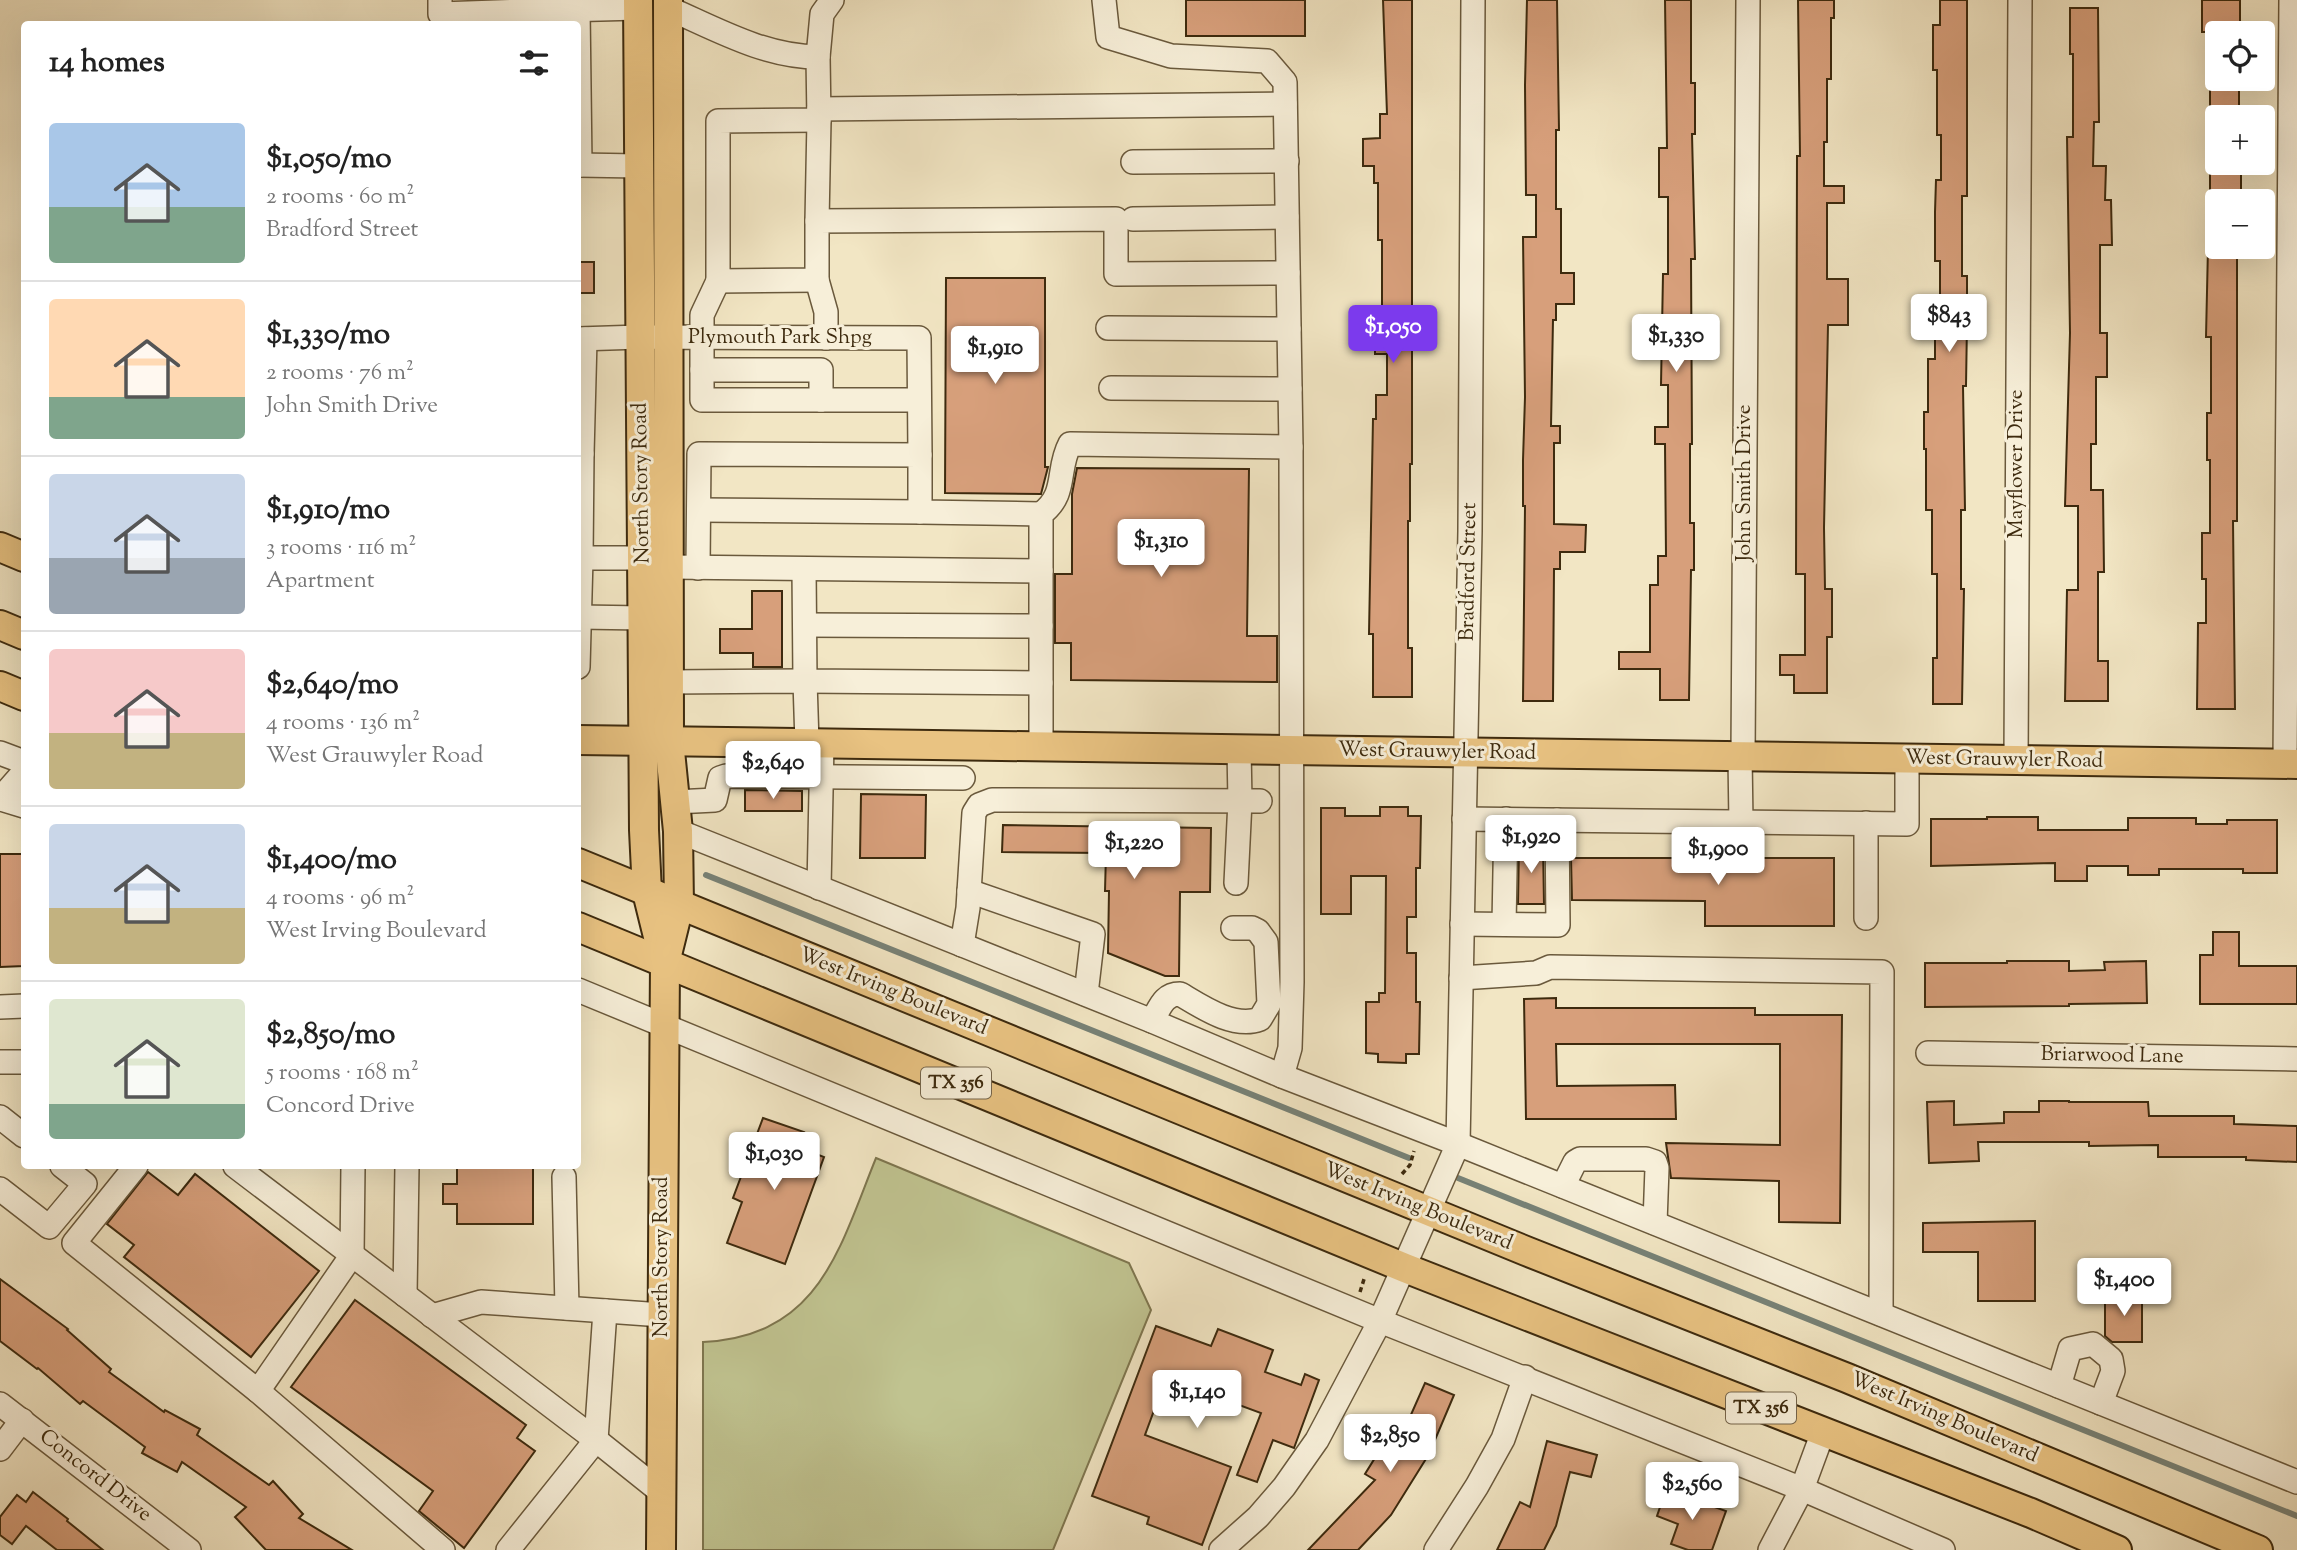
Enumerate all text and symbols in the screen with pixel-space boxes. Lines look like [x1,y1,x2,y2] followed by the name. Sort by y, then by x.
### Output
[2205,21,2275,259] map controls
[2205,21,2275,91] button: locate
[49,42,165,85] text: 14 homes
[515,44,553,82] icon: filters
[2205,105,2275,175] button: +
[266,138,392,181] text: $1,050/mo
[105,151,189,235] icon: home
[266,181,414,214] text: 2 rooms · 60 m²
[2205,189,2275,259] button: −
[266,214,418,247] text: Bradford Street
[1908,294,1990,354] pin: $843
[1927,300,1971,333] text: $843
[1336,306,1450,365] pin: $1,050
[1364,311,1422,344] text: $1,050
[266,314,390,357] text: $1,330/mo
[1619,314,1733,374] pin: $1,330
[1648,320,1704,353] text: $1,330
[688,323,872,353] street label: Plymouth Park Shpg
[938,326,1052,386] pin: $1,910
[105,327,189,411] icon: home
[967,332,1023,365] text: $1,910
[266,357,414,390] text: 2 rooms · 76 m²
[2002,389,2032,539] street label: Mayflower Drive
[266,390,438,423] text: John Smith Drive
[626,402,658,564] street label: North Story Road
[1730,405,1760,562] street label: John Smith Drive
[266,489,390,532] text: $1,910/mo
[105,502,189,586] icon: home
[1453,502,1485,642] street label: Bradford Street
[1104,520,1218,579] pin: $1,310
[1134,525,1188,558] text: $1,310
[266,532,416,565] text: 3 rooms · 116 m²
[266,565,375,598] text: Apartment
[266,664,399,707] text: $2,640/mo
[105,677,189,761] icon: home
[266,707,420,740] text: 4 rooms · 136 m²
[1337,735,1537,769] street label: West Grauwyler Road
[266,740,483,773] text: West Grauwyler Road
[716,742,830,801] pin: $2,640
[1904,743,2104,777] street label: West Grauwyler Road
[742,747,804,780] text: $2,640
[1474,816,1588,875] pin: $1,920
[1501,821,1561,854] text: $1,920
[1077,822,1191,881] pin: $1,220
[1104,827,1164,860] text: $1,220
[1661,828,1775,887] pin: $1,900
[1688,833,1748,866] text: $1,900
[266,839,397,882] text: $1,400/mo
[105,852,189,936] icon: home
[266,882,414,915] text: 4 rooms · 96 m²
[266,915,487,948] text: West Irving Boulevard
[794,940,992,1044] street label: West Irving Boulevard
[266,1014,395,1057] text: $2,850/mo
[105,1027,189,1111] icon: home
[2040,1040,2184,1072] street label: Briarwood Lane
[266,1057,419,1090] text: 5 rooms · 168 m²
[921,1068,991,1098] road number: TX 356
[266,1090,415,1123] text: Concord Drive
[717,1132,831,1192] pin: $1,030
[745,1138,803,1171] text: $1,030
[1319,1155,1517,1259] street label: West Irving Boulevard
[647,1176,677,1338] street label: North Story Road
[2067,1258,2181,1318] pin: $1,400
[2093,1264,2155,1297] text: $1,400
[1845,1365,2043,1471] street label: West Irving Boulevard
[1140,1370,1254,1430] pin: $1,140
[1168,1376,1226,1409] text: $1,140
[1726,1392,1796,1424] road number: TX 356
[1333,1414,1447,1474] pin: $2,850
[1360,1420,1420,1453] text: $2,850
[32,1422,158,1530] street label: Concord Drive
[1635,1462,1749,1522] pin: $2,560
[1662,1468,1722,1501] text: $2,560

